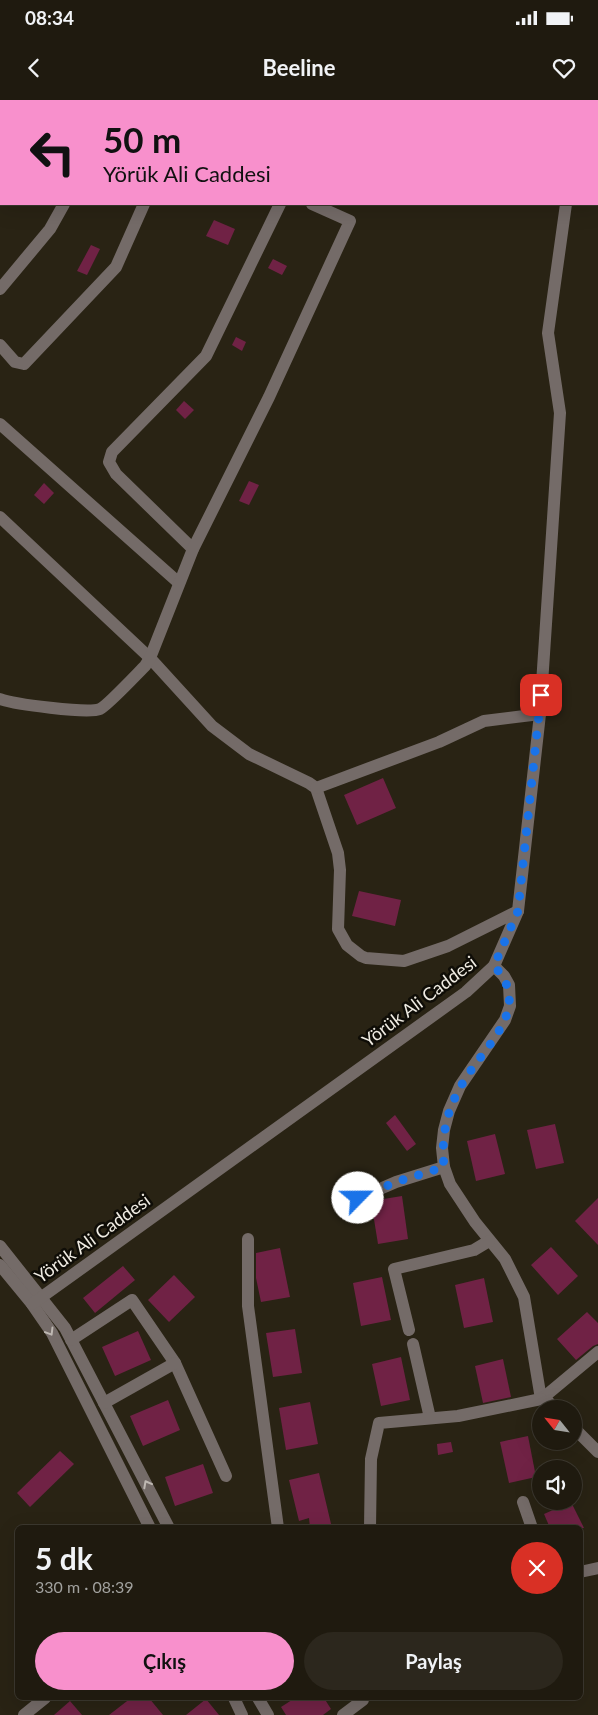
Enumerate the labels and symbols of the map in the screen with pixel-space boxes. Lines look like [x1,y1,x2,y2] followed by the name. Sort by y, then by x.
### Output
[520,674,562,716] pin
[358,951,480,1051] street label: Yörük Ali Caddesi
[331,1171,383,1223] position arrow
[30,1189,154,1287] street label: Yörük Ali Caddesi
[44,1326,54,1335] one-way arrow
[532,1400,582,1450] north arrow
[143,1481,153,1490] one-way arrow

